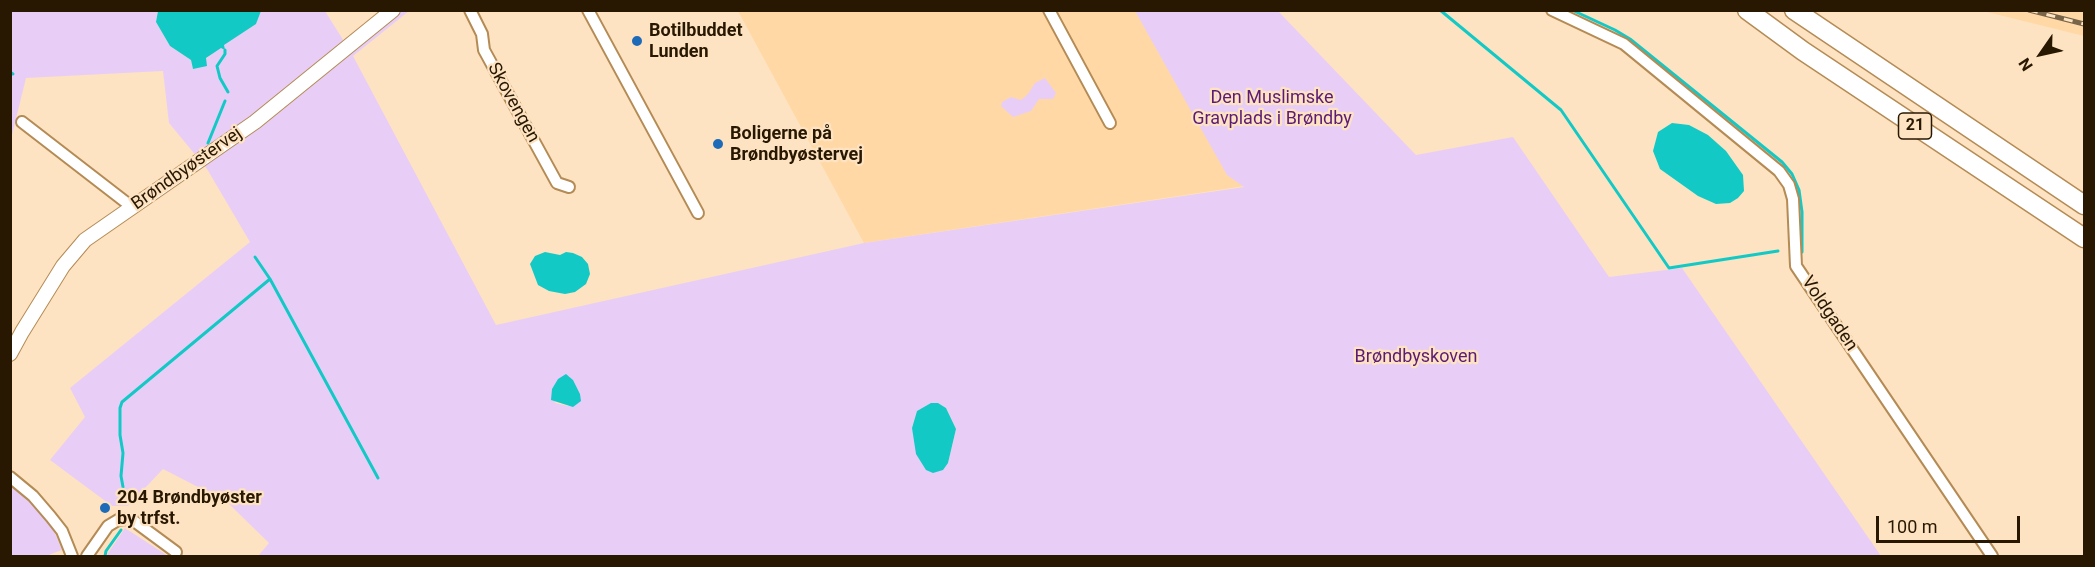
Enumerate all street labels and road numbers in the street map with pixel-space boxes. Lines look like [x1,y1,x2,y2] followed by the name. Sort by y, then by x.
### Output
[482,59,544,147] street label: Skovengen
[1898,113,1932,139] road number: 21
[128,123,246,215] street label: Brøndbyøstervej
[1796,273,1862,355] street label: Voldgaden

